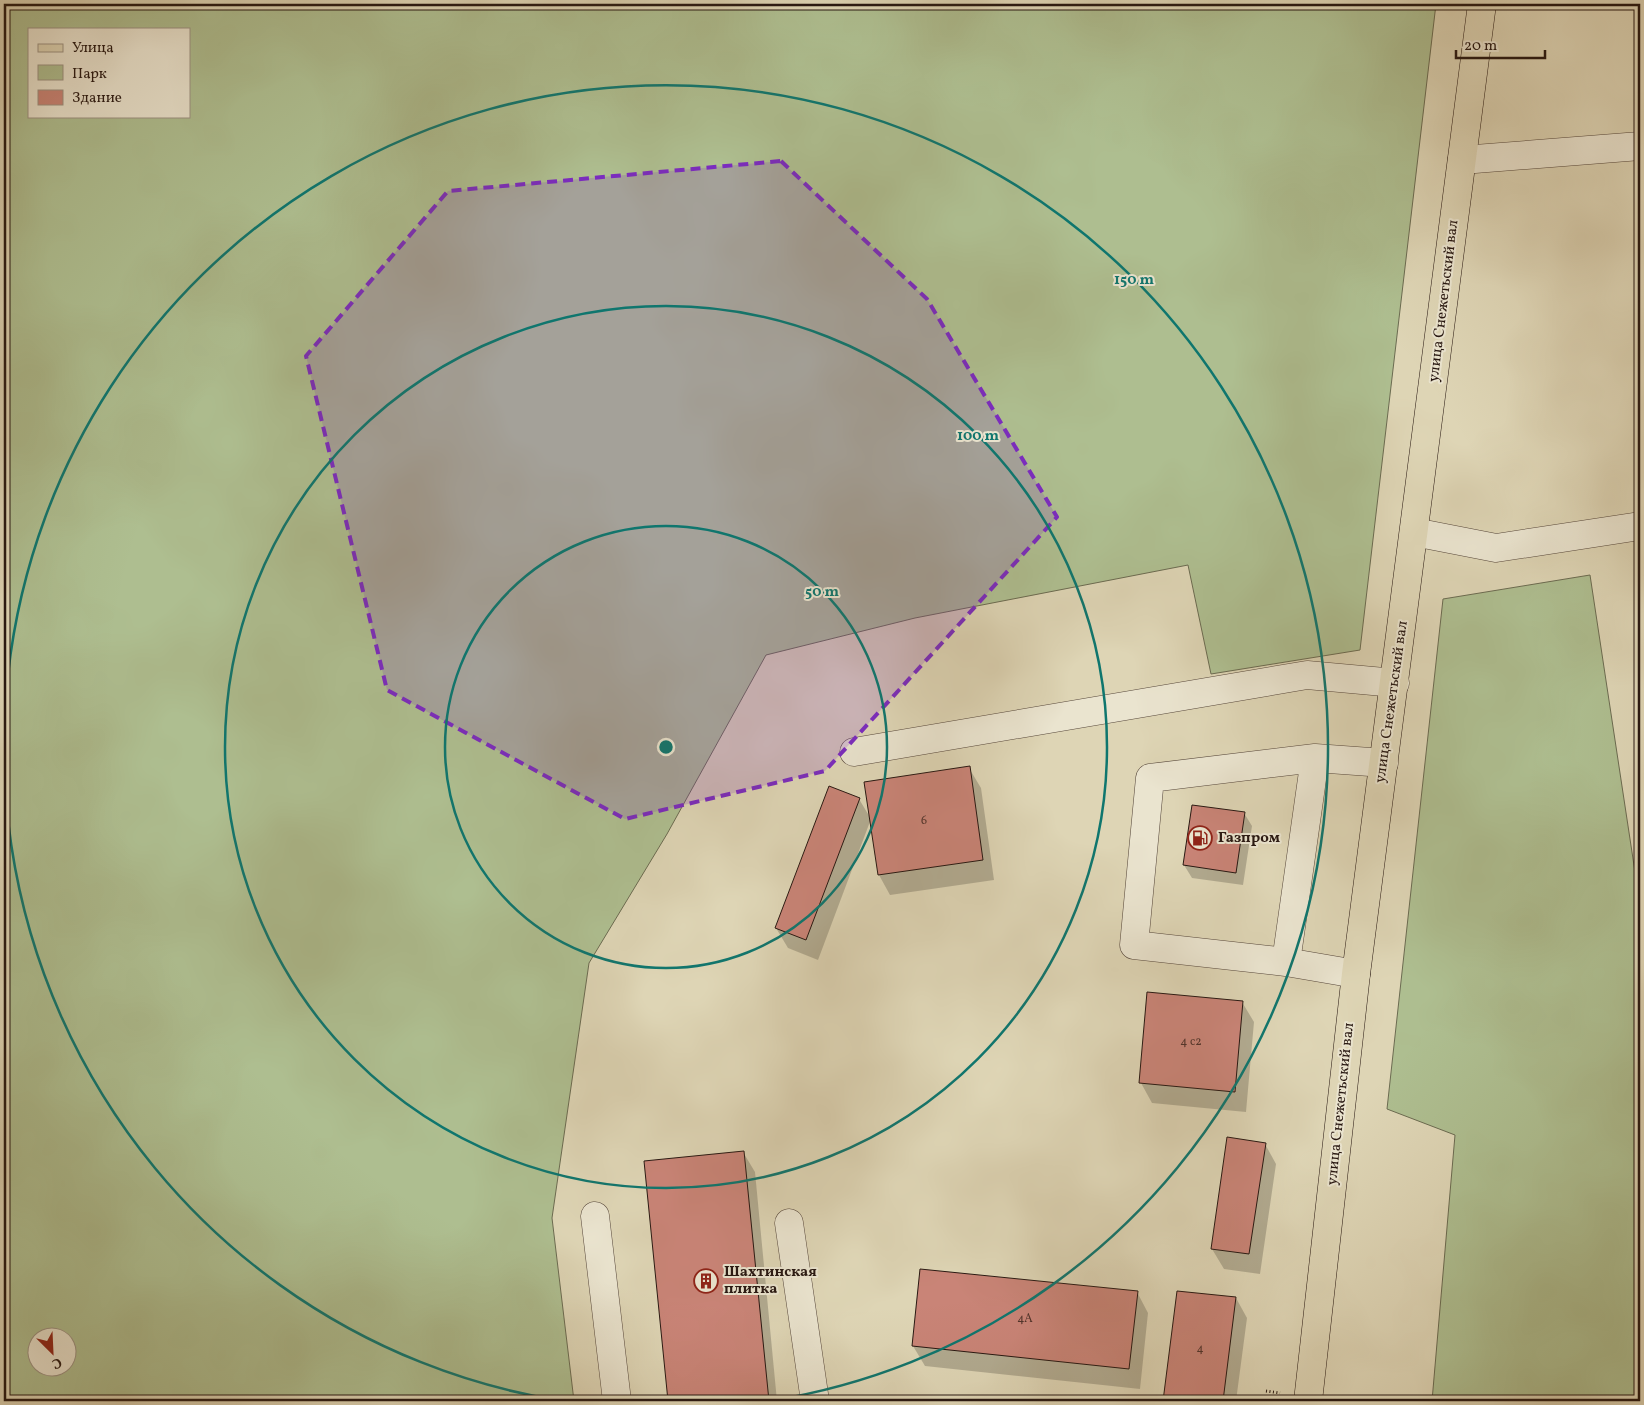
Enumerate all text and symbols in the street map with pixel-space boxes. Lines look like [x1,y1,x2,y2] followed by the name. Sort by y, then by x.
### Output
[28,28,190,118] legend
[1456,28,1545,60] scale bar
[1464,36,1497,57] text: 20 m
[72,38,114,59] text: Улица
[72,64,107,85] text: Парк
[72,88,122,109] text: Здание
[1424,219,1464,383] street label: улица Снежетьский вал
[1114,270,1154,291] text: 150 m
[957,426,1000,447] text: 100 m
[805,582,839,603] text: 50 m
[1370,620,1414,784] street label: улица Снежетьский вал
[657,738,675,756] centre of rings
[921,813,927,829] house number: 6
[1187,825,1213,851] fuel station icon: Газпром
[1218,828,1280,849] place label: Газпром
[1322,1022,1360,1186] street label: улица Снежетьский вал
[1180,1034,1202,1050] house number: 4 с2
[724,1262,817,1300] place label: Шахтинская плитка
[693,1268,719,1294] building icon: Шахтинская плитка
[1017,1311,1033,1327] house number: 4А
[28,1328,78,1378] north arrow
[1196,1341,1204,1357] house number: 4
[49,1352,65,1373] text: С

